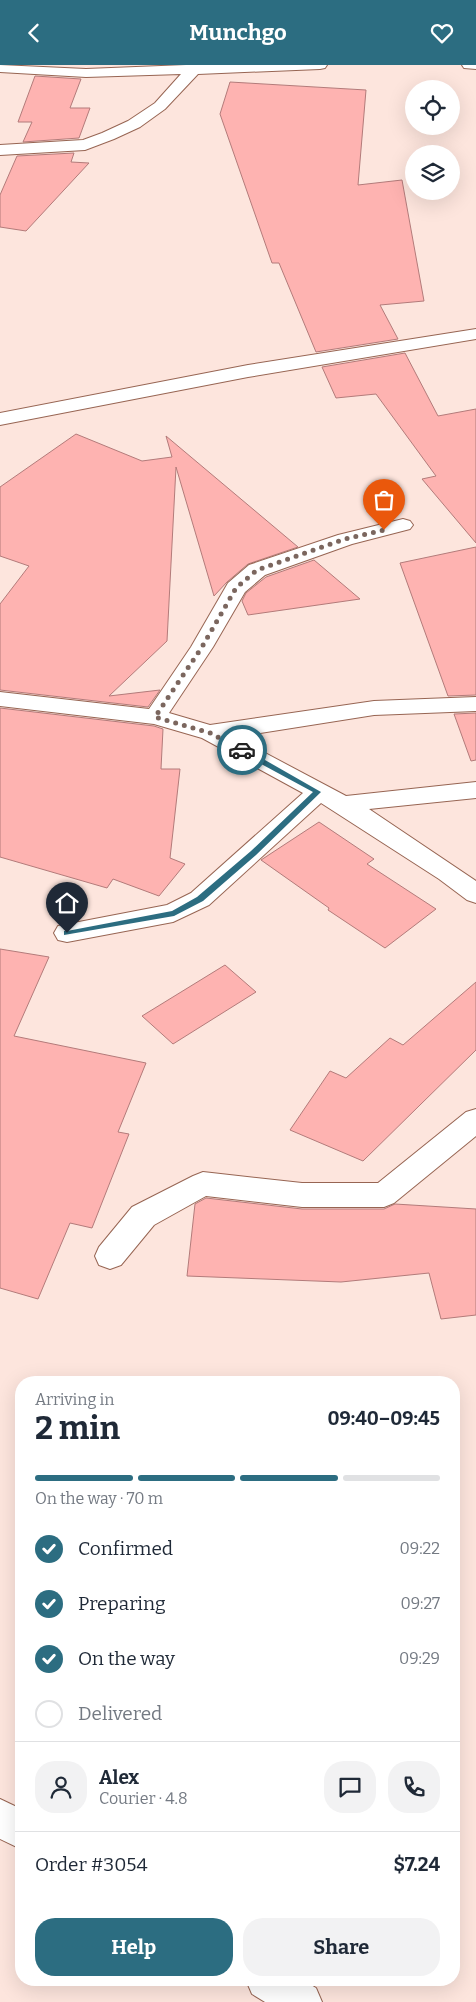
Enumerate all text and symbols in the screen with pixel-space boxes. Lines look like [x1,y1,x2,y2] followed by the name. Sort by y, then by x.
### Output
[20,19,48,47] icon: back
[189,19,287,46] text: Munchgo
[428,19,456,47] icon: heart
[405,80,460,200] map controls
[405,80,460,135] button: locate
[405,145,460,200] button: layers
[363,479,405,530] pin
[370,486,398,514] icon: bag
[217,725,267,775] courier
[228,736,256,764] icon: car
[46,882,88,933] pin
[53,889,81,917] icon: home
[35,1390,114,1409] text: Arriving in
[327,1407,440,1430] text: 09:40–09:45
[35,1409,120,1447] text: 2 min
[35,1489,163,1508] text: On the way · 70 m
[35,1535,63,1563] icon: check
[78,1537,173,1560] text: Confirmed
[400,1539,440,1558] text: 09:22
[35,1590,63,1618] icon: check
[78,1592,166,1615] text: Preparing
[400,1594,440,1613] text: 09:27
[35,1645,63,1673] icon: check
[78,1647,175,1670] text: On the way
[399,1649,440,1668] text: 09:29
[78,1702,162,1725] text: Delivered
[35,1761,87,1813] button: person
[324,1761,376,1813] button: chat
[388,1761,440,1813] button: phone
[99,1766,139,1789] text: Alex
[99,1789,188,1808] text: Courier · 4.8
[35,1853,148,1876] text: Order #3054
[394,1853,440,1876] text: $7.24
[35,1918,233,1976] button: Help
[243,1918,440,1976] button: Share

